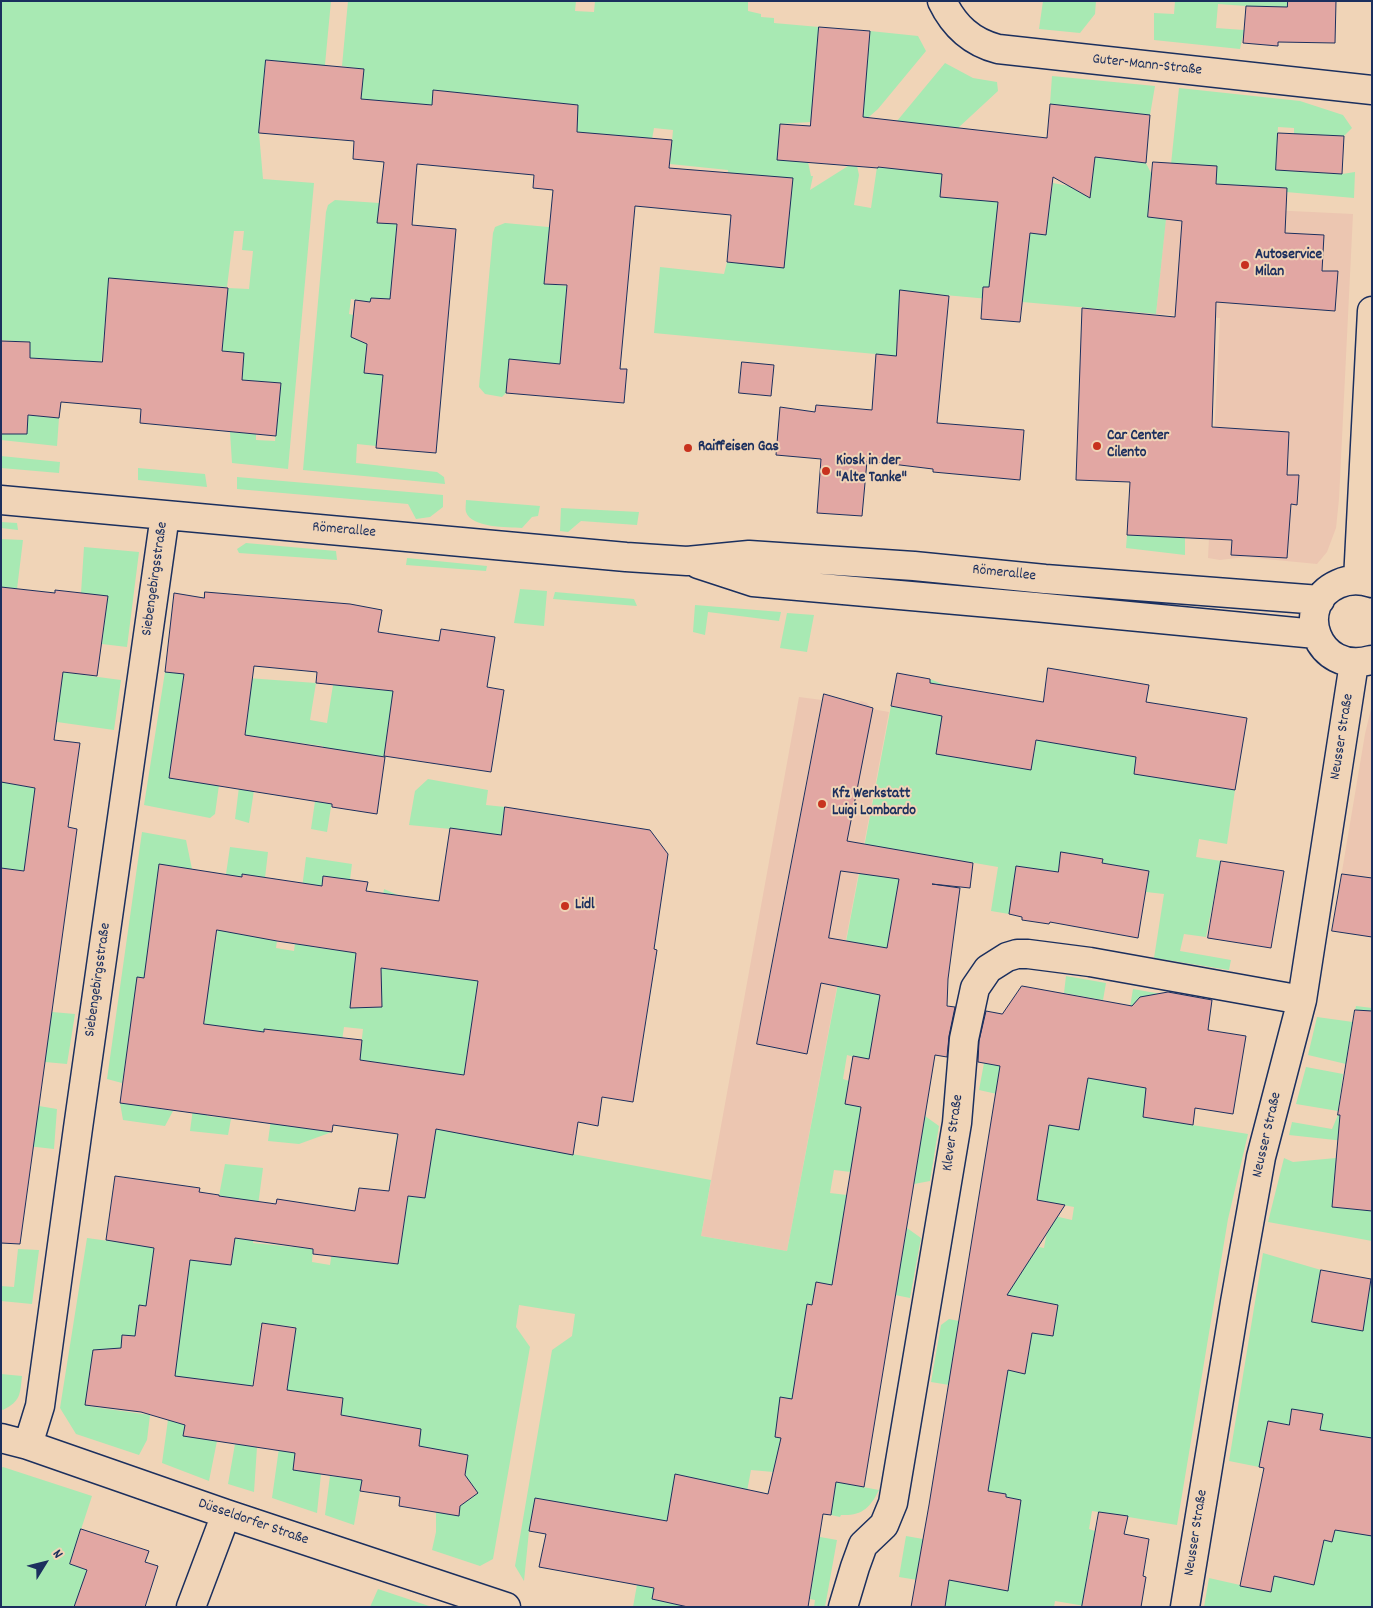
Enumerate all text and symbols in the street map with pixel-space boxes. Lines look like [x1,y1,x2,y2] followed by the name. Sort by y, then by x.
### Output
[1091,51,1203,81] street label: Guter-Mann-Straße
[1255,247,1322,282] place label: Autoservice Milan
[1239,259,1251,271] marker: Autoservice Milan
[1107,428,1169,463] place label: Car Center Cilento
[698,439,779,457] place label: Raiffeisen Gas
[1091,440,1103,452] marker: Car Center Cilento
[682,442,694,454] marker: Raiffeisen Gas
[836,453,907,488] place label: Kiosk in der "Alte Tanke"
[820,465,832,477] marker: Kiosk in der "Alte Tanke"
[311,519,377,543] street label: Römerallee
[139,521,173,637] street label: Siebengebirgsstraße
[971,562,1037,586] street label: Römerallee
[1327,693,1359,781] street label: Neusser Straße
[832,786,916,821] place label: Kfz Werkstatt Luigi Lombardo
[816,798,828,810] marker: Kfz Werkstatt Luigi Lombardo
[575,897,594,915] place label: Lidl
[559,900,571,912] marker: Lidl
[82,922,116,1038] street label: Siebengebirgsstraße
[1249,1091,1287,1179] street label: Neusser Straße
[940,1093,968,1173] street label: Klever Straße
[1181,1489,1213,1577] street label: Neusser Straße
[195,1496,311,1550] street label: Düsseldorfer Straße
[20,1538,70,1588] north arrow
[47,1545,67,1563] text: N

